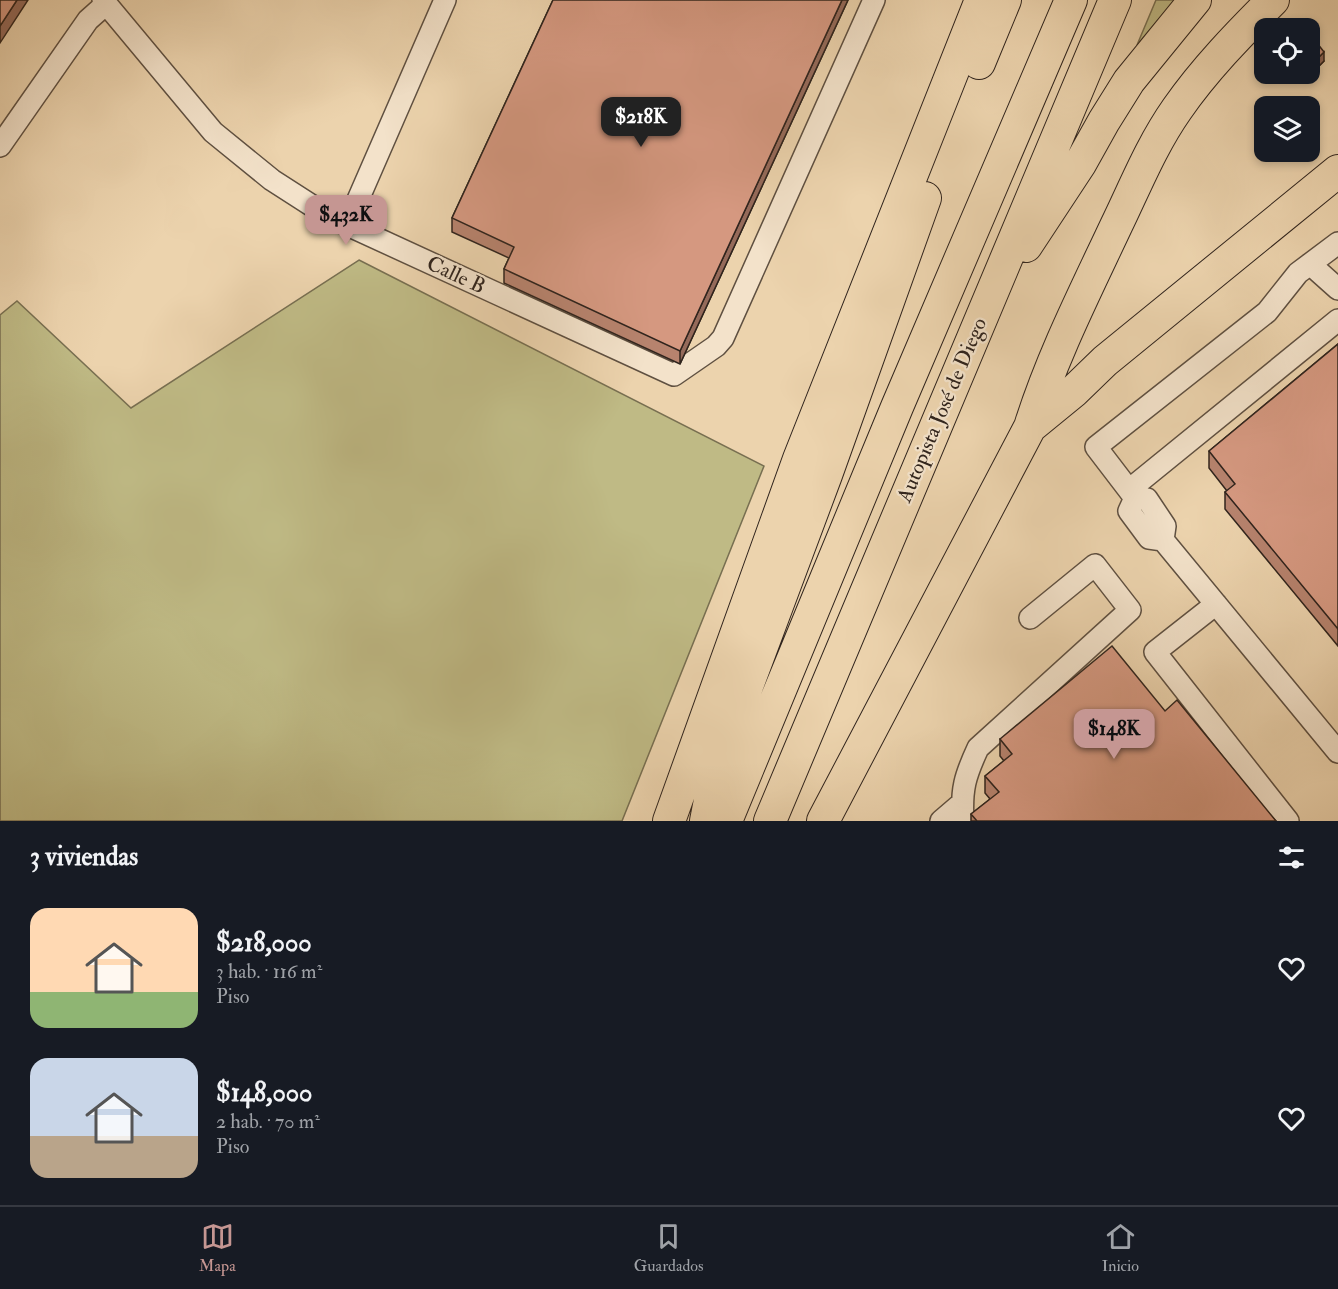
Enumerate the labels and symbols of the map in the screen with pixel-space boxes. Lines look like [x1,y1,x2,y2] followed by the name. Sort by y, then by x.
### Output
[599,97,683,148] pin: $218K
[304,195,388,246] pin: $432K
[422,250,490,300] street label: Calle B
[890,314,993,507] street label: Autopista José de Diego
[1072,709,1156,760] pin: $148K

